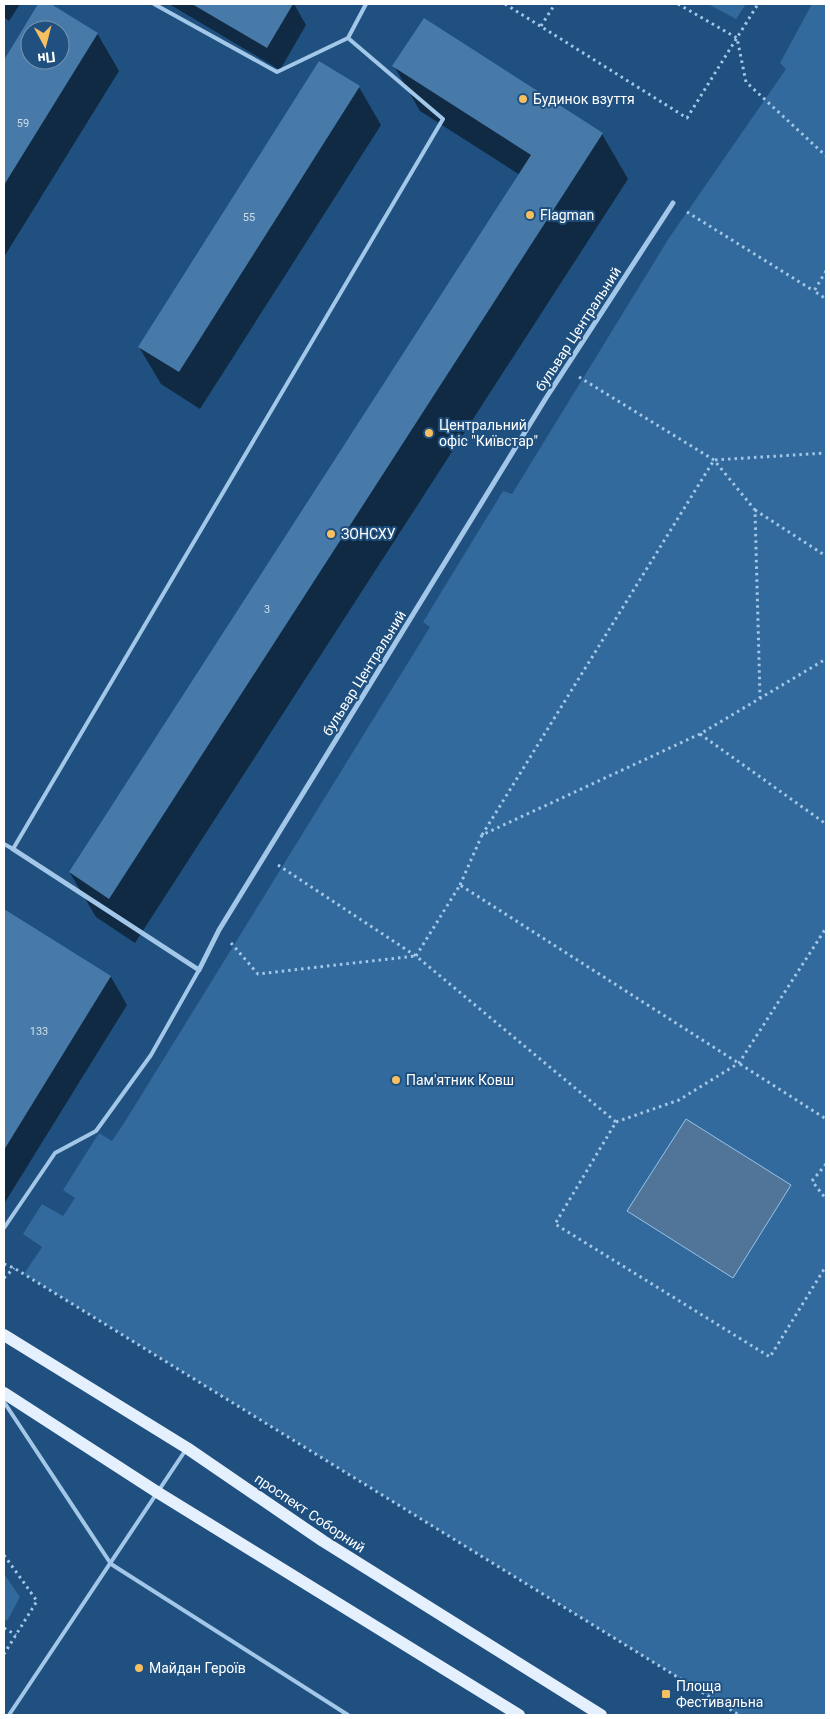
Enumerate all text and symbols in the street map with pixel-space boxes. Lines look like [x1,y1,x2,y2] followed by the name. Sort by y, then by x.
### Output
[20,20,70,70] north arrow
[37,49,56,67] text: Пн
[533,91,635,107] place label: Будинок взуття
[517,93,529,105] marker: Будинок взуття
[17,117,29,130] house number: 59
[540,207,594,223] place label: Flagman
[524,209,536,221] marker: Flagman
[243,211,255,224] house number: 55
[532,264,624,394] street label: бульвар Центральний
[439,417,538,449] place label: Центральний офіс "Київстар"
[423,427,435,439] marker: Центральний офіс "Київстар"
[341,526,396,542] place label: ЗОНСХУ
[325,528,337,540] marker: ЗОНСХУ
[264,603,270,616] house number: 3
[319,607,409,739] street label: бульвар Центральний
[30,1025,48,1038] house number: 133
[406,1072,514,1088] place label: Пам'ятник Ковш
[390,1074,402,1086] marker: Пам'ятник Ковш
[252,1470,368,1556] street label: проспект Соборний
[149,1660,246,1676] place label: Майдан Героїв
[133,1662,145,1674] marker: Майдан Героїв
[676,1678,763,1710] place label: Площа Фестивальна
[660,1688,672,1700] marker: Площа Фестивальна

